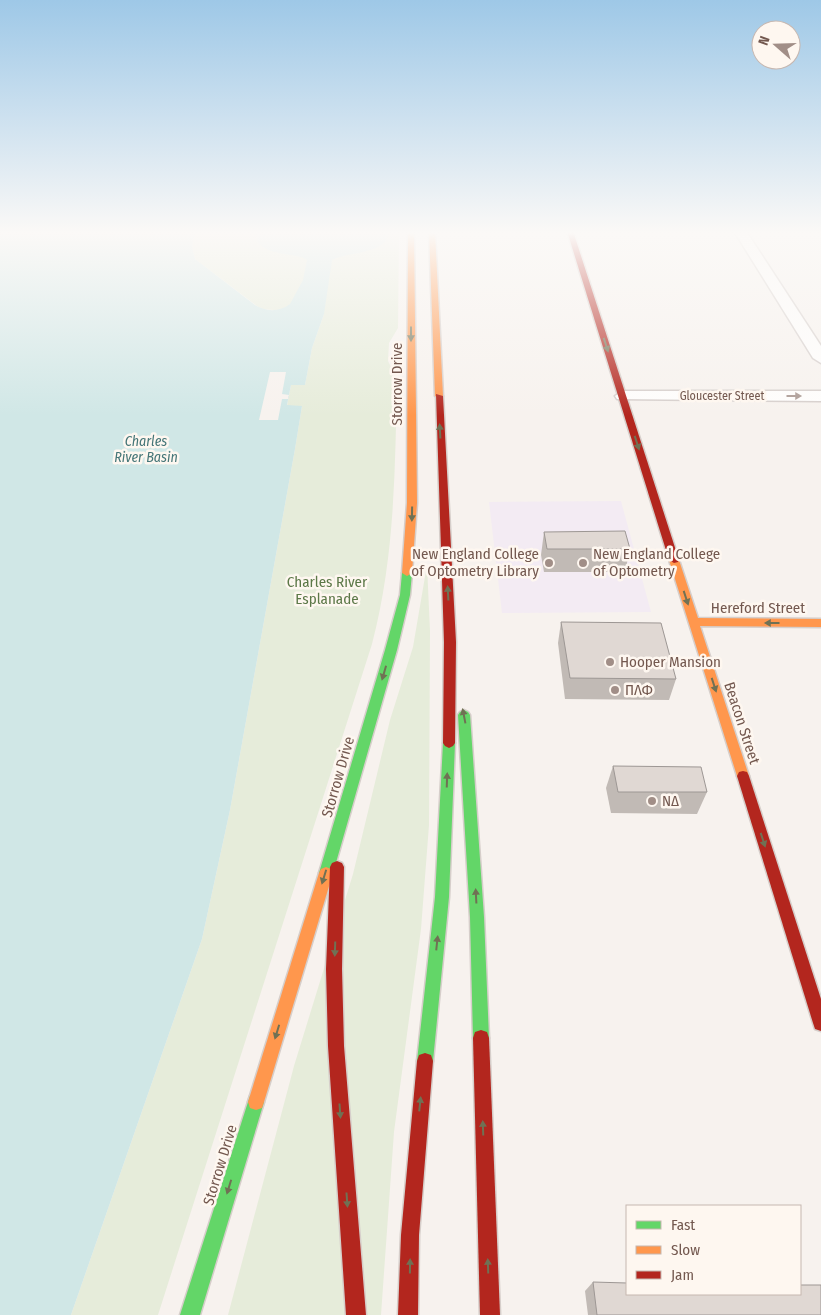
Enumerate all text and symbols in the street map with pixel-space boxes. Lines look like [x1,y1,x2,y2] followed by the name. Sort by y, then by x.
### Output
[751,20,801,70] north arrow
[755,34,774,48] text: N
[407,326,415,342] one-way arrow
[603,337,610,352] one-way arrow
[388,342,406,426] street label: Storrow Drive
[680,389,764,403] street label: Gloucester Street
[786,392,802,400] one-way arrow
[436,423,444,439] one-way arrow
[114,433,178,466] water label: Charles River Basin
[634,435,642,450] one-way arrow
[408,506,416,522] one-way arrow
[411,545,539,580] place label: New England College of Optometry Library
[593,545,720,580] place label: New England College of Optometry
[543,557,555,569] marker: New England College of Optometry Library
[577,557,589,569] marker: New England College of Optometry
[287,573,368,608] park label: Charles River Esplanade
[443,585,451,601] one-way arrow
[683,590,690,605] one-way arrow
[711,599,805,617] street label: Hereford Street
[764,619,780,627] one-way arrow
[620,653,721,671] place label: Hooper Mansion
[604,656,616,668] marker: Hooper Mansion
[380,666,388,681] one-way arrow
[711,678,718,693] one-way arrow
[720,680,764,766] street label: Beacon Street
[625,681,653,699] place label: ΠΛΦ
[609,684,621,696] marker: ΠΛΦ
[460,708,468,724] one-way arrow
[318,735,358,819] street label: Storrow Drive
[444,772,452,788] one-way arrow
[662,792,679,810] place label: ΝΔ
[646,795,658,807] marker: ΝΔ
[760,833,767,848] one-way arrow
[320,869,328,884] one-way arrow
[471,887,479,903] one-way arrow
[434,934,442,950] one-way arrow
[331,941,339,957] one-way arrow
[272,1025,280,1040] one-way arrow
[416,1096,424,1112] one-way arrow
[337,1103,345,1119] one-way arrow
[479,1120,487,1136] one-way arrow
[199,1123,241,1207] street label: Storrow Drive
[225,1180,233,1195] one-way arrow
[343,1192,351,1208] one-way arrow
[626,1205,801,1295] legend
[671,1216,695,1234] text: Fast
[671,1241,700,1259] text: Slow
[406,1258,414,1274] one-way arrow
[484,1258,492,1274] one-way arrow
[671,1266,694,1284] text: Jam

